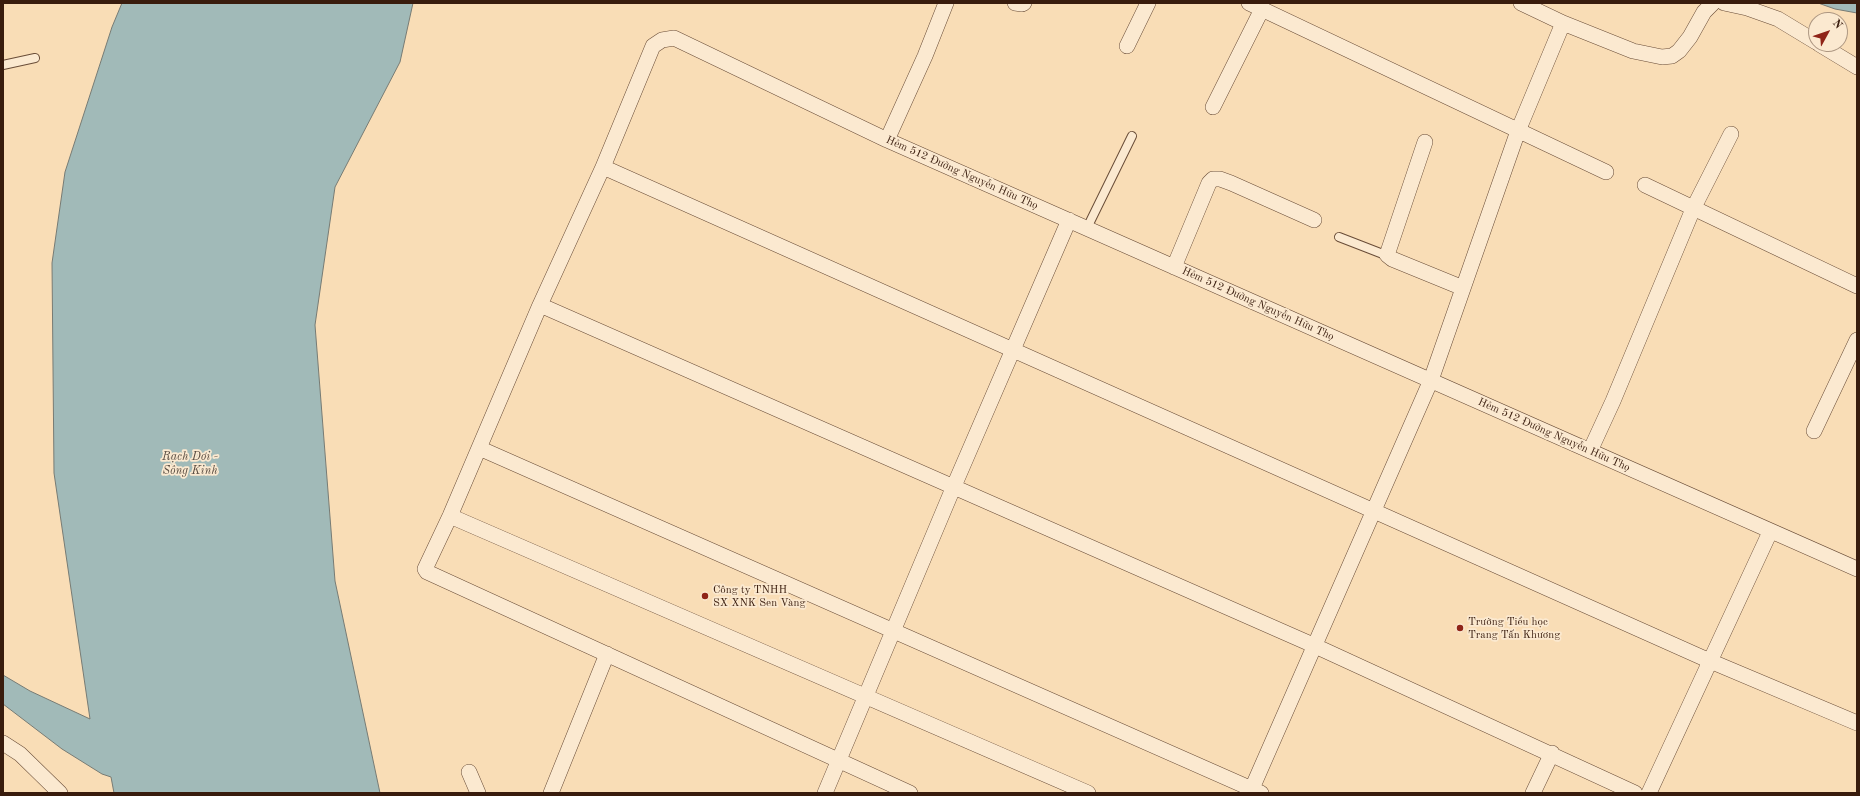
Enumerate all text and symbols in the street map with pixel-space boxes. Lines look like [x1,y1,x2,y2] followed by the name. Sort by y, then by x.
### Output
[1808,12,1848,52] north arrow
[1830,18,1844,31] text: N
[884,133,1040,213] street label: Hẻm 512 Đường Nguyễn Hữu Thọ
[1180,264,1336,344] street label: Hẻm 512 Đường Nguyễn Hữu Thọ
[1476,395,1632,475] street label: Hẻm 512 Đường Nguyễn Hữu Thọ
[162,450,218,478] water label: Rạch Dơi - Sông Kinh
[713,583,805,609] place label: Công ty TNHH SX XNK Sen Vàng
[700,591,710,601] marker: Công ty TNHH SX XNK Sen Vàng
[1468,615,1560,641] place label: Trường Tiểu học Trang Tấn Khương
[1455,623,1465,633] marker: Trường Tiểu học Trang Tấn Khương

